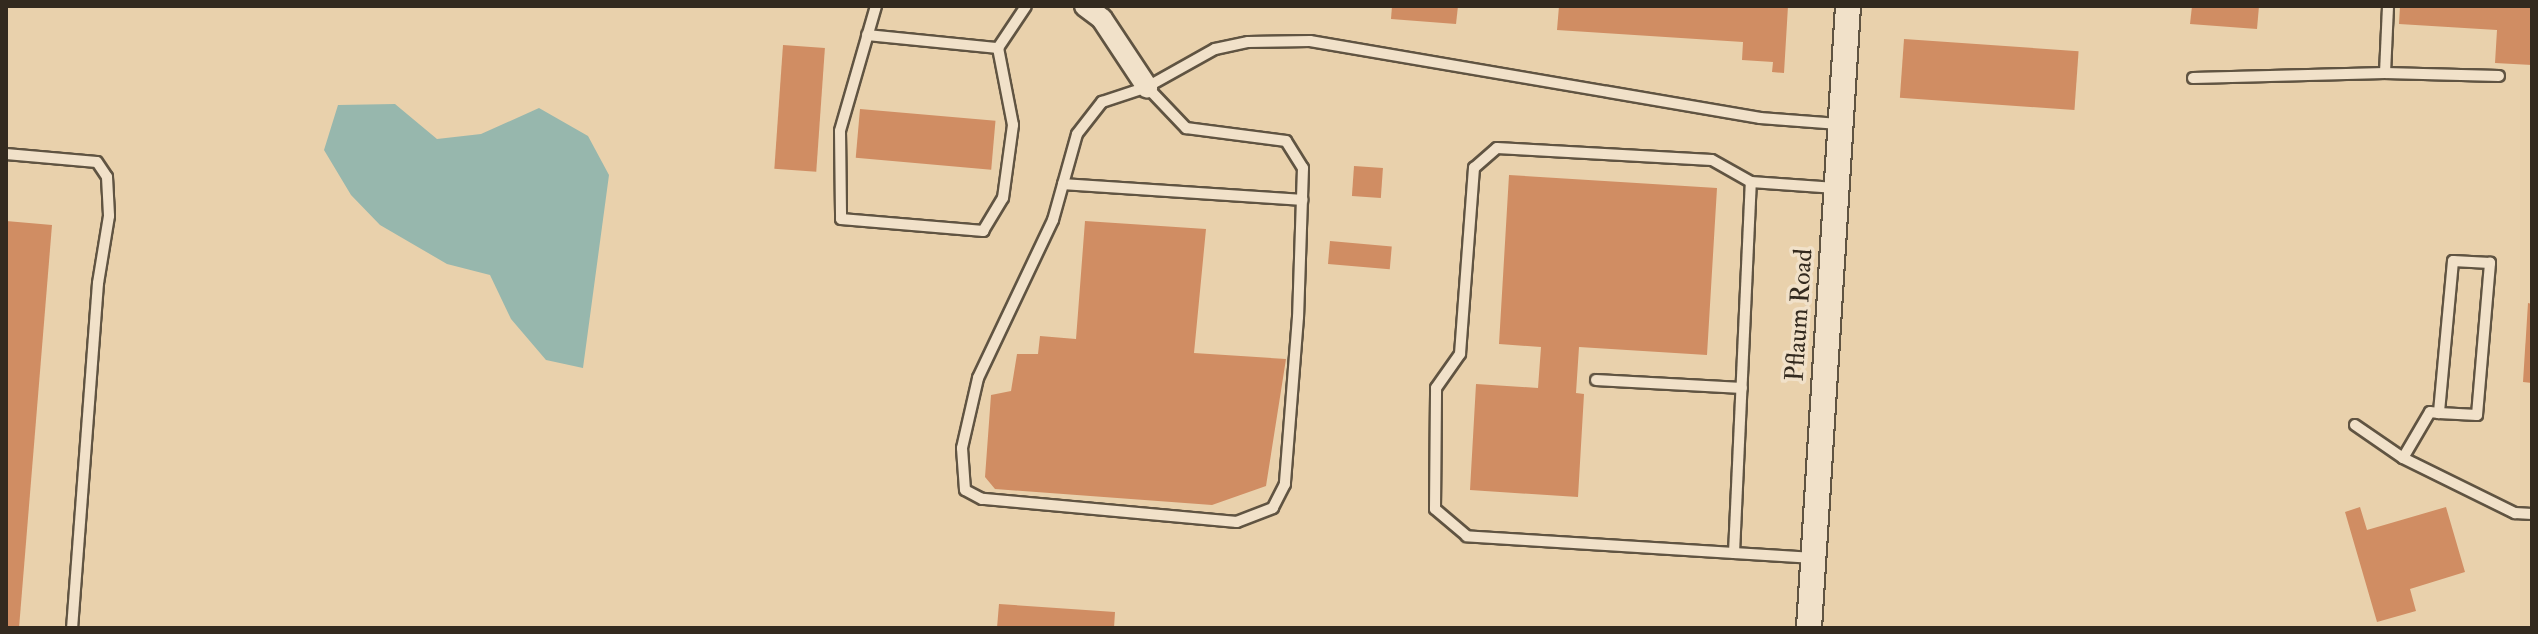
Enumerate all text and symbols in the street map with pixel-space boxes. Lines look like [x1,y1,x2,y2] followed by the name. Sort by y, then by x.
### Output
[1780,248,1820,382] street label: Pflaum Road

